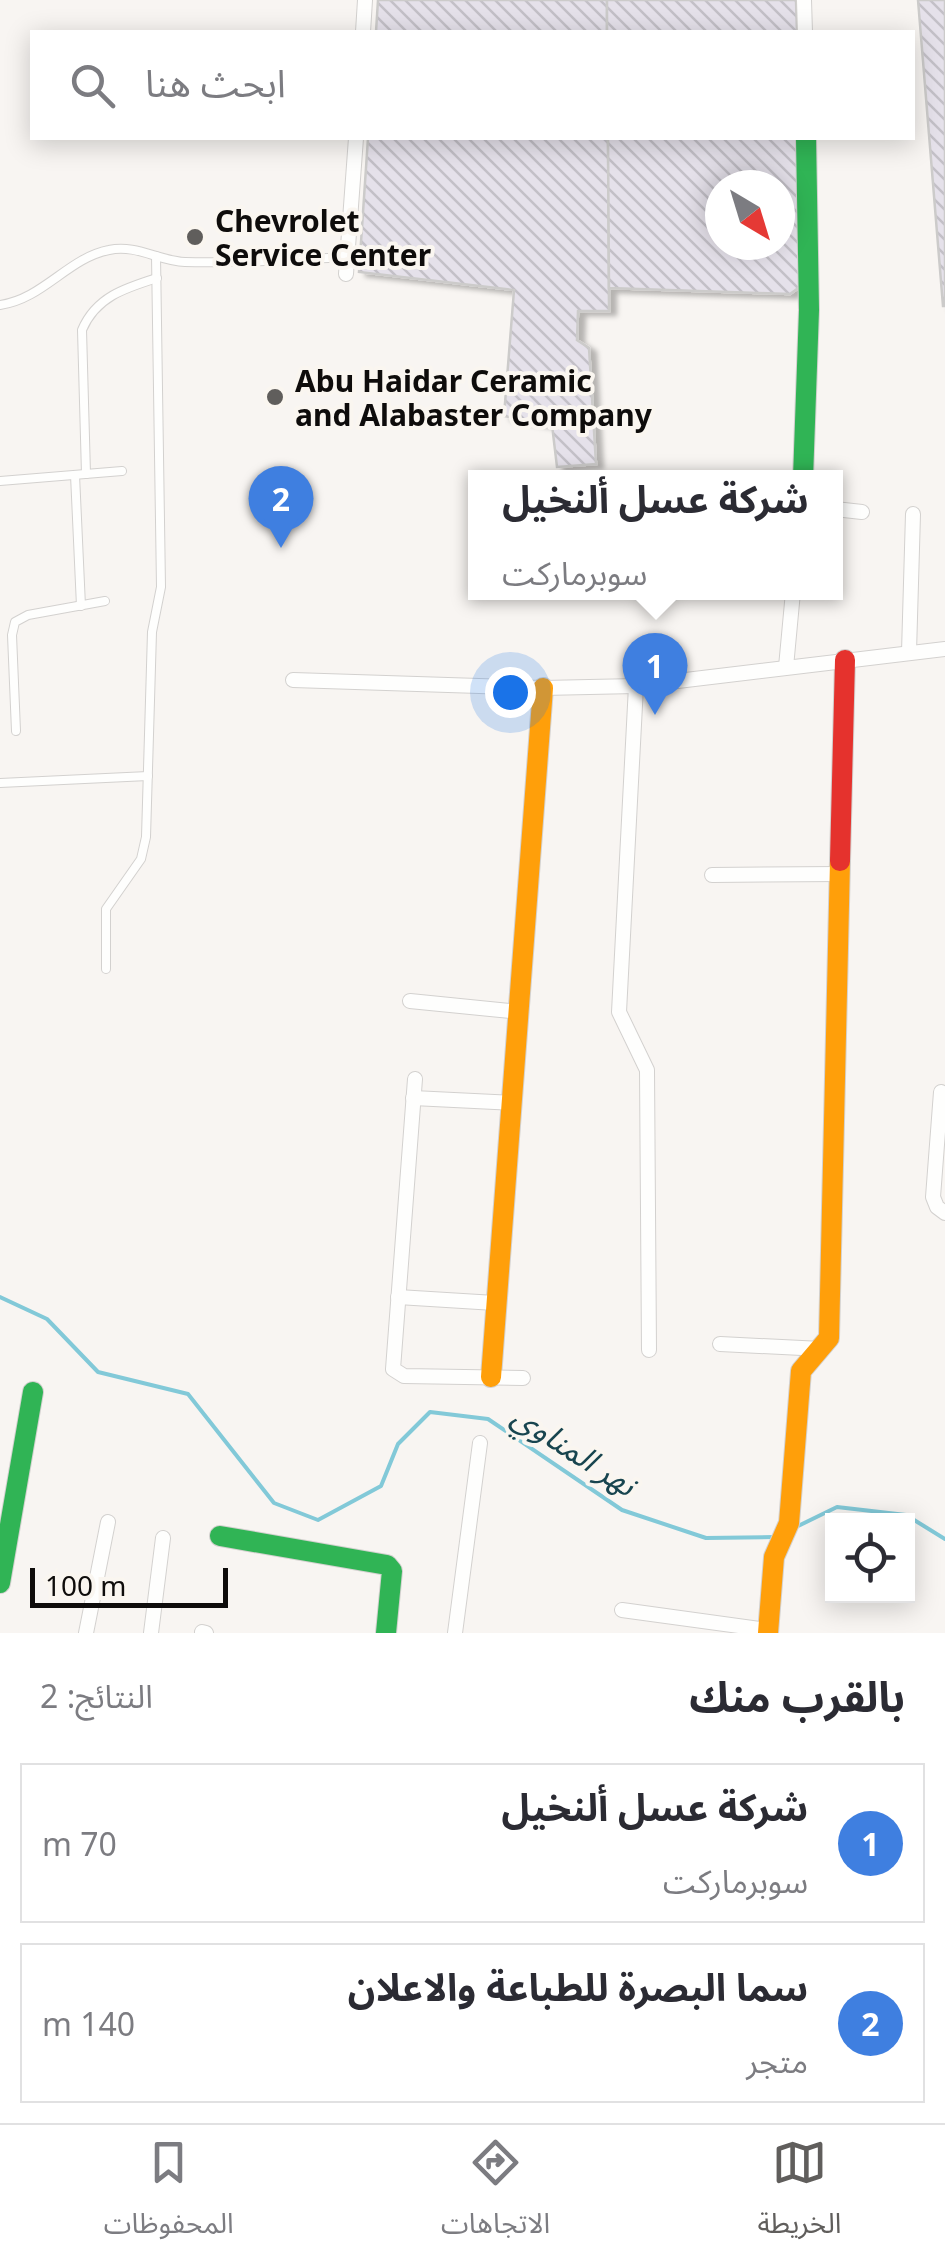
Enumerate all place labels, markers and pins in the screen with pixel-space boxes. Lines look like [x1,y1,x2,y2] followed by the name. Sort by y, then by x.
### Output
[215,200,432,275] place label: Chevrolet Service Center
[184,226,206,248] marker: Chevrolet Service Center
[295,360,653,435] place label: Abu Haidar Ceramic and Alabaster Company
[264,386,286,408] marker: Abu Haidar Ceramic and Alabaster Company
[248,466,314,548] pin: 2
[622,632,688,715] pin: 1

